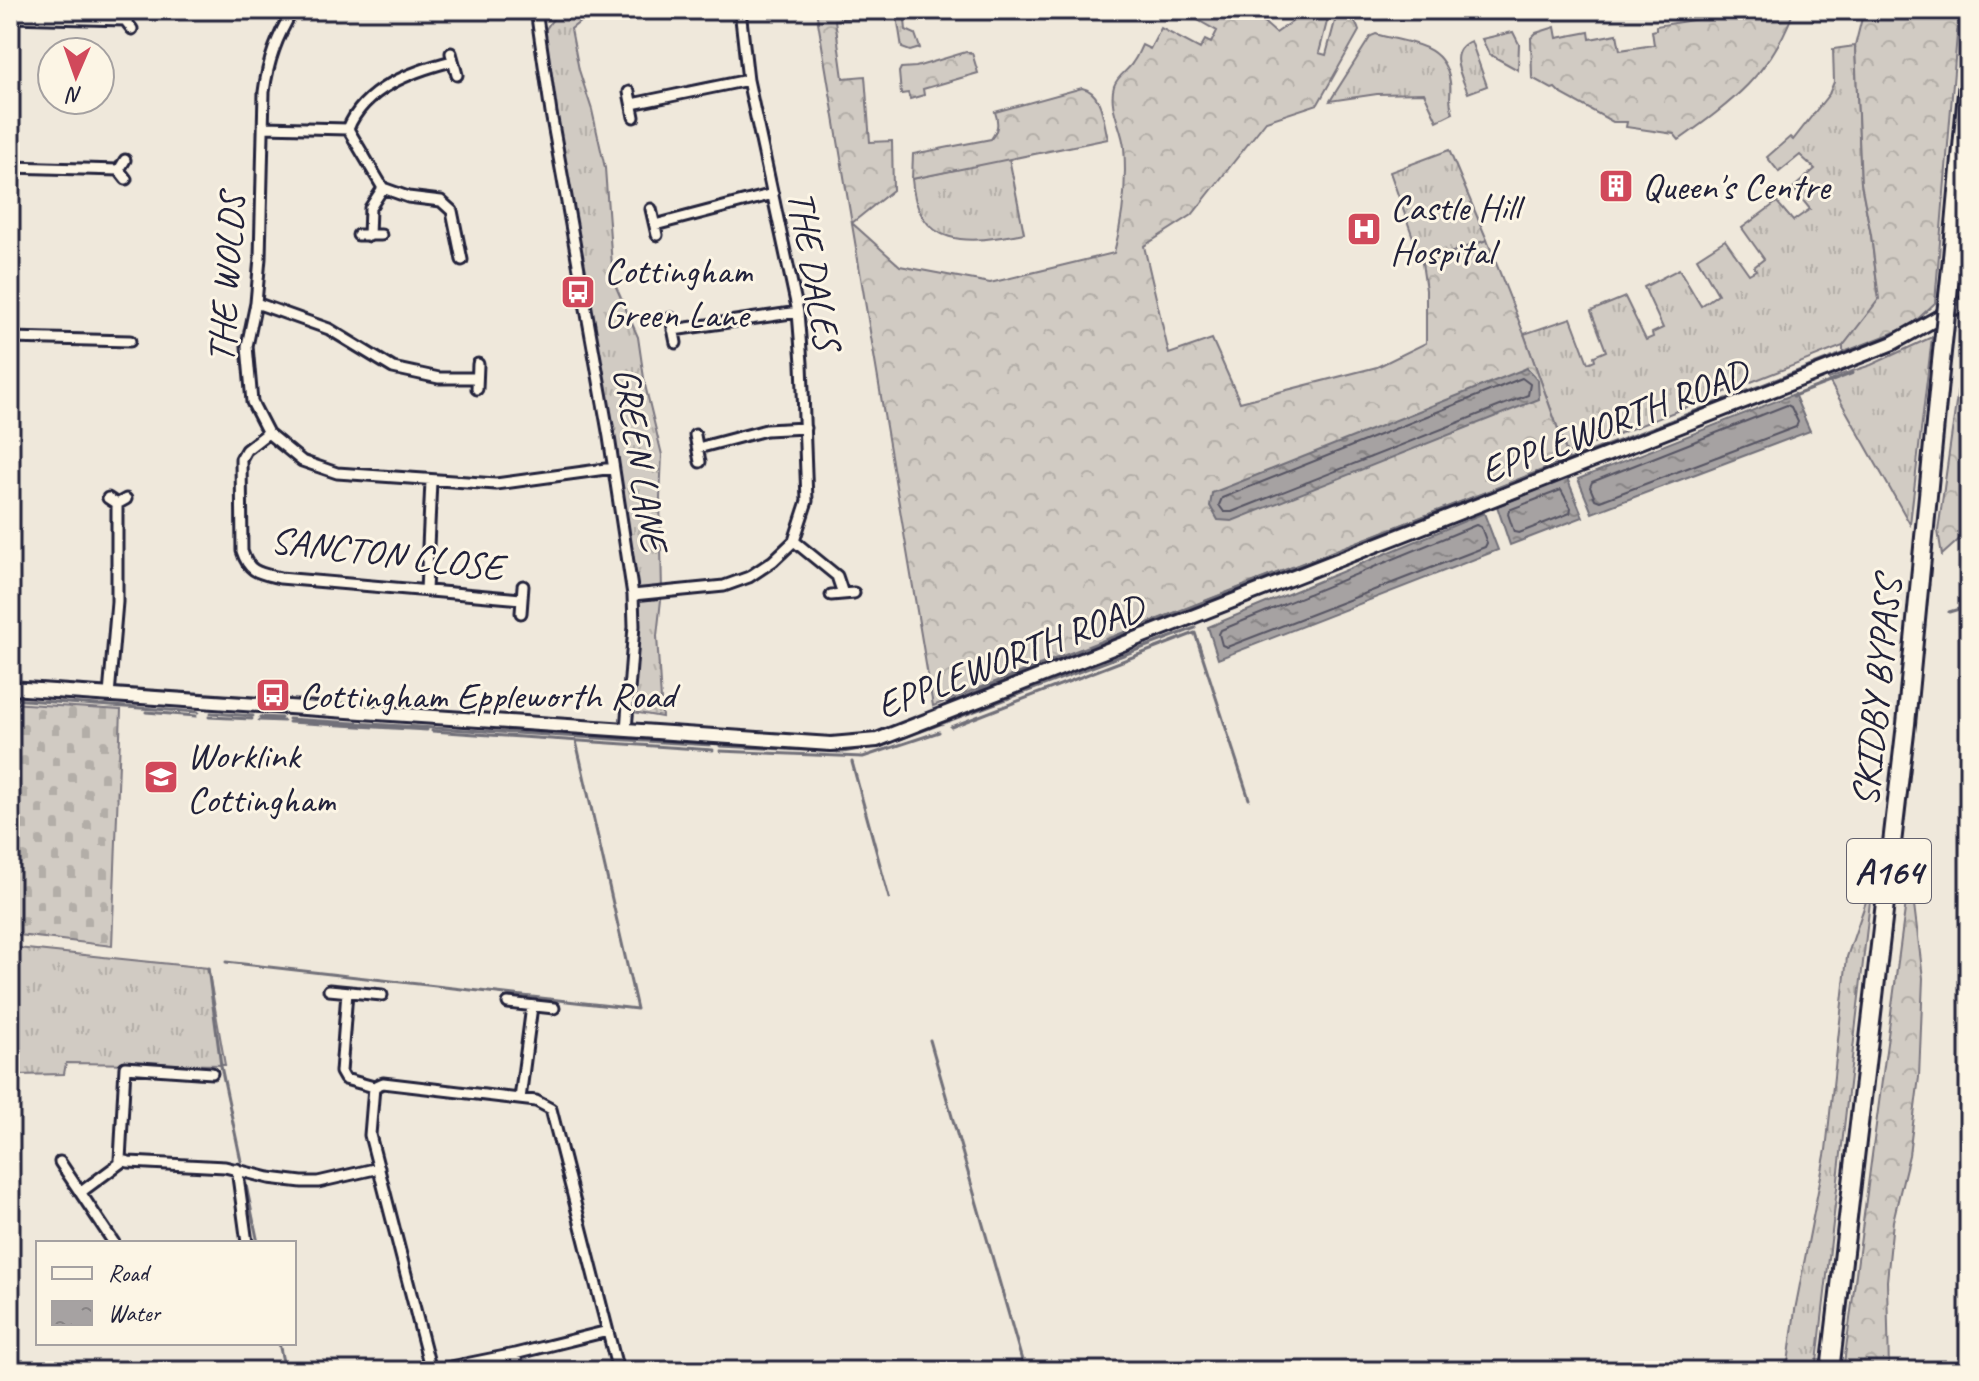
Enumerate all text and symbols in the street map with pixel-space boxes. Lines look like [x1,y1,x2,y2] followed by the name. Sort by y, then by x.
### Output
[36,36,116,116] north arrow
[65,81,83,109] text: N
[1642,163,1832,210] place label: Queen's Centre
[1597,167,1635,205] building icon: Queen's Centre
[1390,184,1526,275] place label: Castle Hill Hospital
[197,186,256,364] street label: THE WOLDS
[777,187,852,358] street label: THE DALES
[1345,210,1383,248] hospital icon: Castle Hill Hospital
[604,247,754,338] place label: Cottingham Green Lane
[559,273,597,311] bus stop icon: Cottingham Green Lane
[1474,348,1757,494] street label: EPPLEWORTH ROAD
[603,364,679,559] street label: GREEN LANE
[268,516,511,592] street label: SANCTON CLOSE
[1841,568,1913,809] street label: SKIDBY BYPASS
[870,583,1153,729] street label: EPPLEWORTH ROAD
[299,672,681,719] place label: Cottingham Eppleworth Road
[254,676,292,714] bus stop icon: Cottingham Eppleworth Road
[187,732,337,823] place label: Worklink Cottingham
[142,758,180,796] school or university icon: Worklink Cottingham
[1847,839,1931,903] road number: A164
[36,1241,296,1345] legend
[108,1258,152,1288] text: Road
[108,1298,163,1328] text: Water

